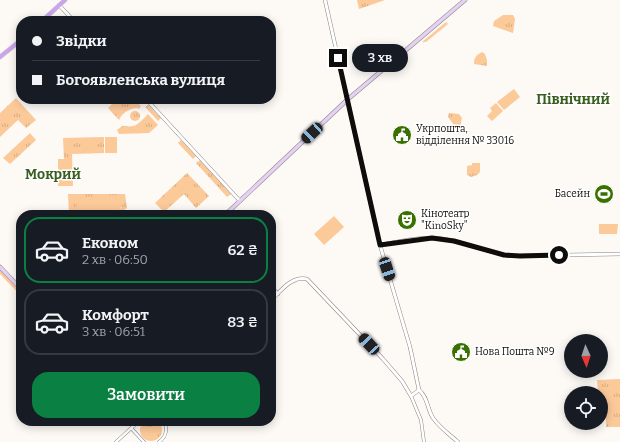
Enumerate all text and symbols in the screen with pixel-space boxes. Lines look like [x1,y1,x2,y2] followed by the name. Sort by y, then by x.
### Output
[56,32,107,50] text: Звідки
[352,44,408,72] callout: 3 хв
[329,49,347,67] route end
[368,50,392,65] text: 3 хв
[56,71,225,89] text: Богоявленська вулиця
[536,91,610,108] district label: Північний
[299,120,325,146] car
[416,123,514,147] place label: Укрпошта, відділення № 33016
[391,124,413,146] public building icon: Укрпошта, відділення № 33016
[25,166,82,183] district label: Мокрий
[593,183,615,205] sports icon: Басейн
[555,188,590,200] place label: Басейн
[421,208,470,232] place label: Кінотеатр "KinoSky"
[396,209,418,231] theatre icon: Кінотеатр "KinoSky"
[34,232,70,268] icon: car
[82,234,138,252] text: Економ
[228,241,258,259] text: 62 ₴
[550,246,568,264] route start
[82,252,148,267] text: 2 хв · 06:50
[378,256,396,282] car
[34,304,70,340] icon: car
[82,306,149,324] text: Комфорт
[227,313,258,331] text: 83 ₴
[82,324,145,339] text: 3 хв · 06:51
[356,331,382,357] car
[564,334,608,378] north arrow
[564,334,608,430] map controls
[450,341,472,363] public building icon: Нова Пошта №9
[475,346,555,358] place label: Нова Пошта №9
[32,372,260,418] button: Замовити
[564,386,608,430] button: locate

